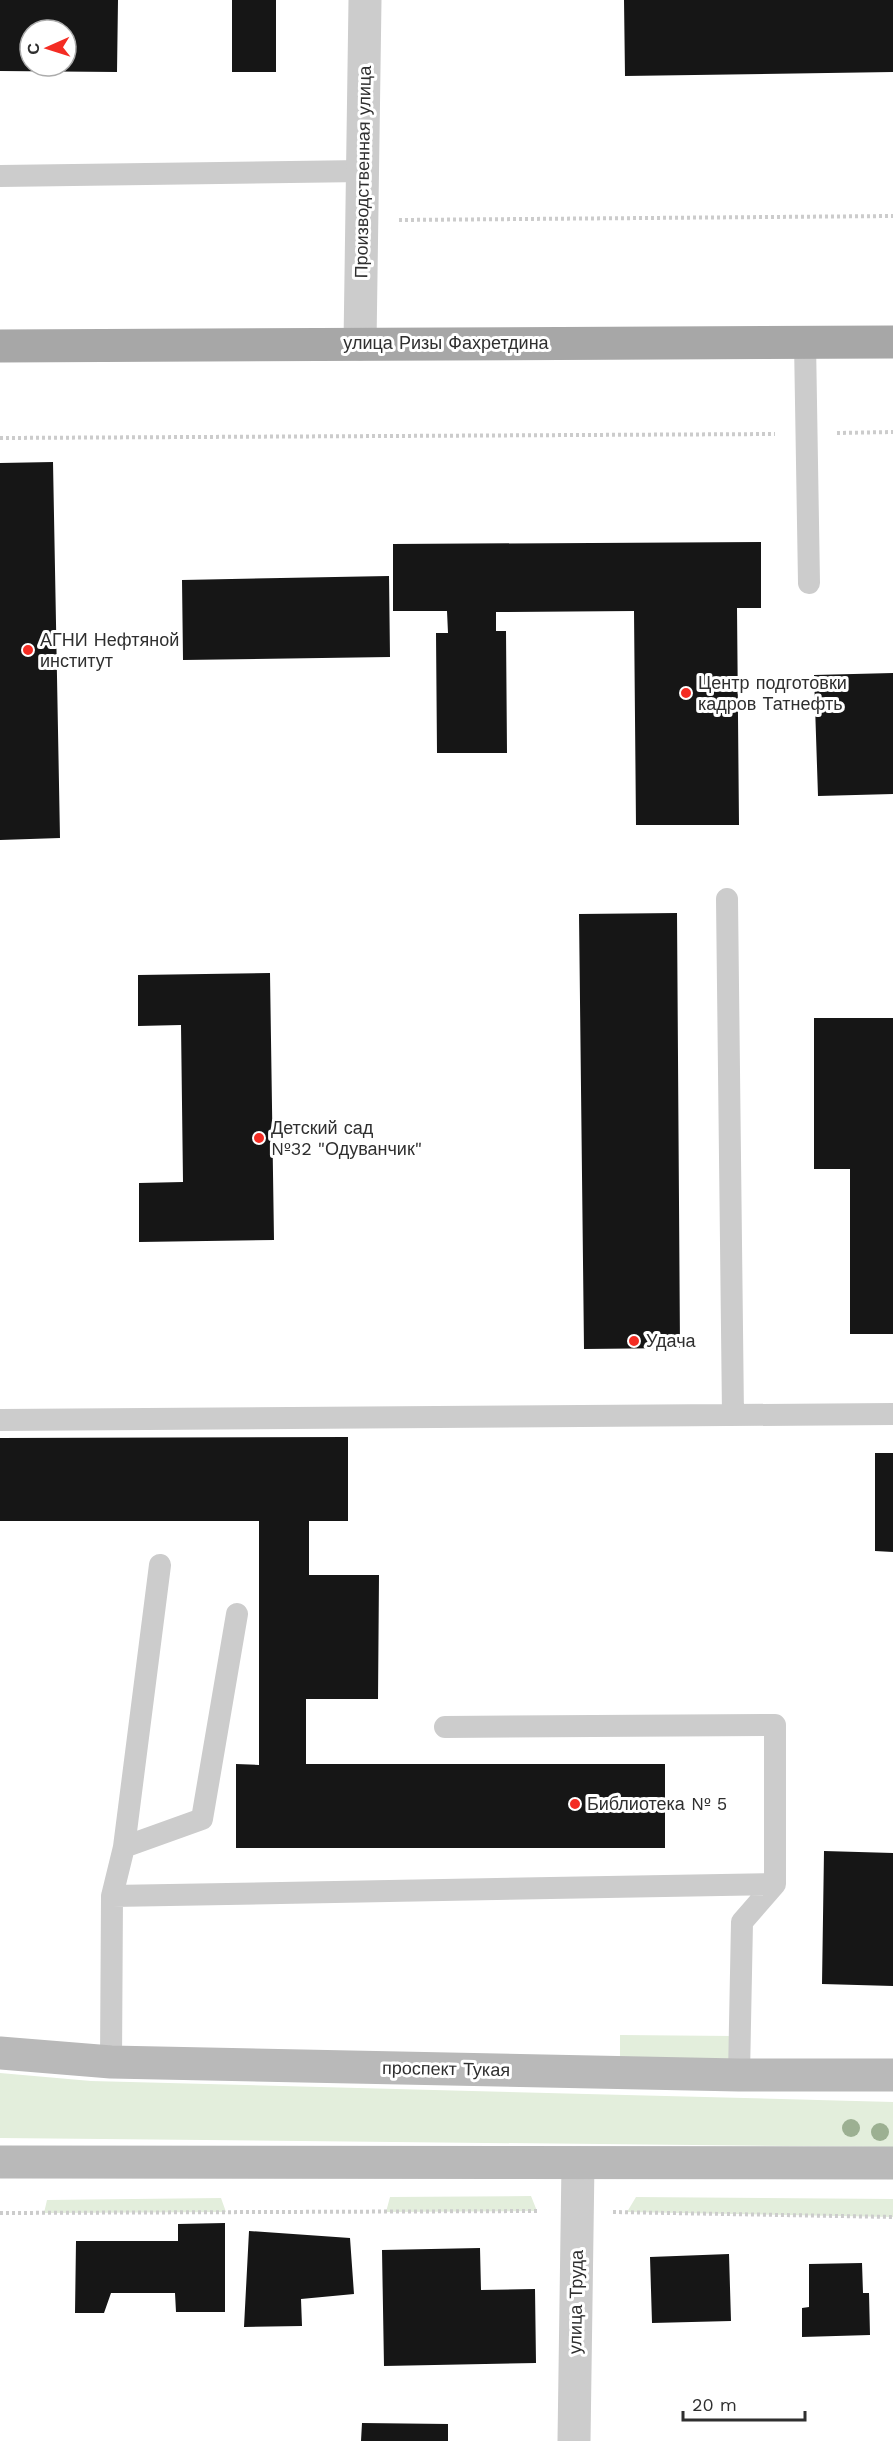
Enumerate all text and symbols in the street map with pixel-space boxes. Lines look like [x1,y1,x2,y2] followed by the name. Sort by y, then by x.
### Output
[18,18,78,78] north arrow
[24,42,43,55] text: С
[350,65,375,278] street label: Производственная улица
[343,332,550,353] street label: улица Ризы Фахретдина
[40,629,179,671] place label: АГНИ Нефтяной институт
[21,643,35,657] marker: АГНИ Нефтяной институт
[698,672,847,714] place label: Центр подготовки кадров Татнефть
[679,686,693,700] marker: Центр подготовки кадров Татнефть
[271,1117,422,1159] place label: Детский сад №32 "Одуванчик"
[252,1131,266,1145] marker: Детский сад №32 "Одуванчик"
[646,1330,697,1351] place label: Удача
[627,1334,641,1348] marker: Удача
[587,1793,727,1814] place label: Библиотека № 5
[568,1797,582,1811] marker: Библиотека № 5
[382,2057,510,2080] street label: проспект Тукая
[564,2249,587,2354] street label: улица Труда
[683,2384,804,2422] scale bar
[692,2394,737,2415] text: 20 m

